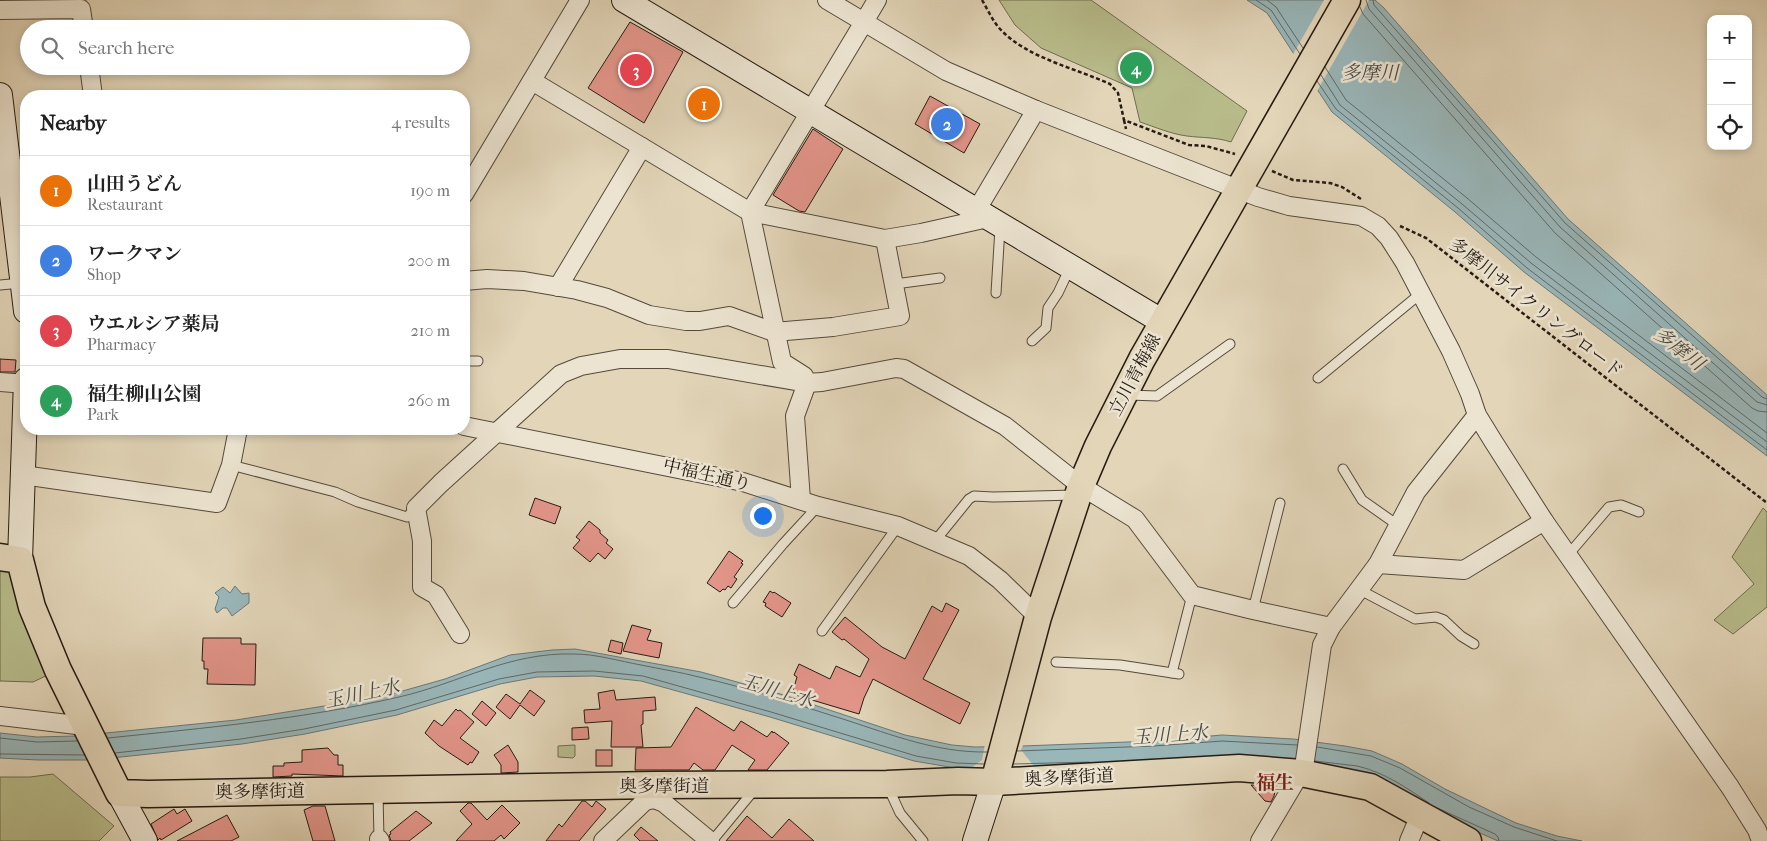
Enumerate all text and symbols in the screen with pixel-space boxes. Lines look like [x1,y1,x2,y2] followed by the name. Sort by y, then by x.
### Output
[1707,15,1752,150] map controls
[1707,15,1752,60] button: +
[20,20,470,75] search box
[38,34,66,62] icon: search
[78,37,174,59] text: Search here
[1120,49,1152,87] pin: 4
[620,51,652,89] pin: 3
[1707,60,1752,105] button: −
[1341,62,1400,84] water label: 多摩川
[688,85,720,123] pin: 1
[931,105,963,143] pin: 2
[1707,105,1752,150] button: locate
[40,111,106,135] text: Nearby
[392,113,450,132] text: 4 results
[87,173,182,195] text: 山田うどん
[53,181,59,200] text: 1
[410,181,450,200] text: 190 m
[87,195,163,214] text: Restaurant
[1445,234,1627,382] street label: 多摩川サイクリングロード
[87,243,182,265] text: ワークマン
[52,251,60,270] text: 2
[407,251,450,270] text: 200 m
[87,265,121,284] text: Shop
[87,313,220,335] text: ウエルシア薬局
[53,321,59,340] text: 3
[411,321,450,340] text: 210 m
[1650,323,1710,376] water label: 多摩川
[1105,330,1165,420] street label: 立川青梅線
[87,335,156,354] text: Pharmacy
[87,383,201,405] text: 福生柳山公園
[51,391,61,410] text: 4
[408,391,450,410] text: 260 m
[87,405,119,424] text: Park
[661,455,753,495] street label: 中福生通り
[750,503,776,529] your location
[737,670,818,713] water label: 玉川上水
[323,675,403,713] water label: 玉川上水
[1131,721,1211,749] water label: 玉川上水
[1024,765,1114,791] street label: 奥多摩街道
[1256,772,1294,794] district label: 福生
[619,776,709,797] street label: 奥多摩街道
[215,781,305,803] street label: 奥多摩街道

